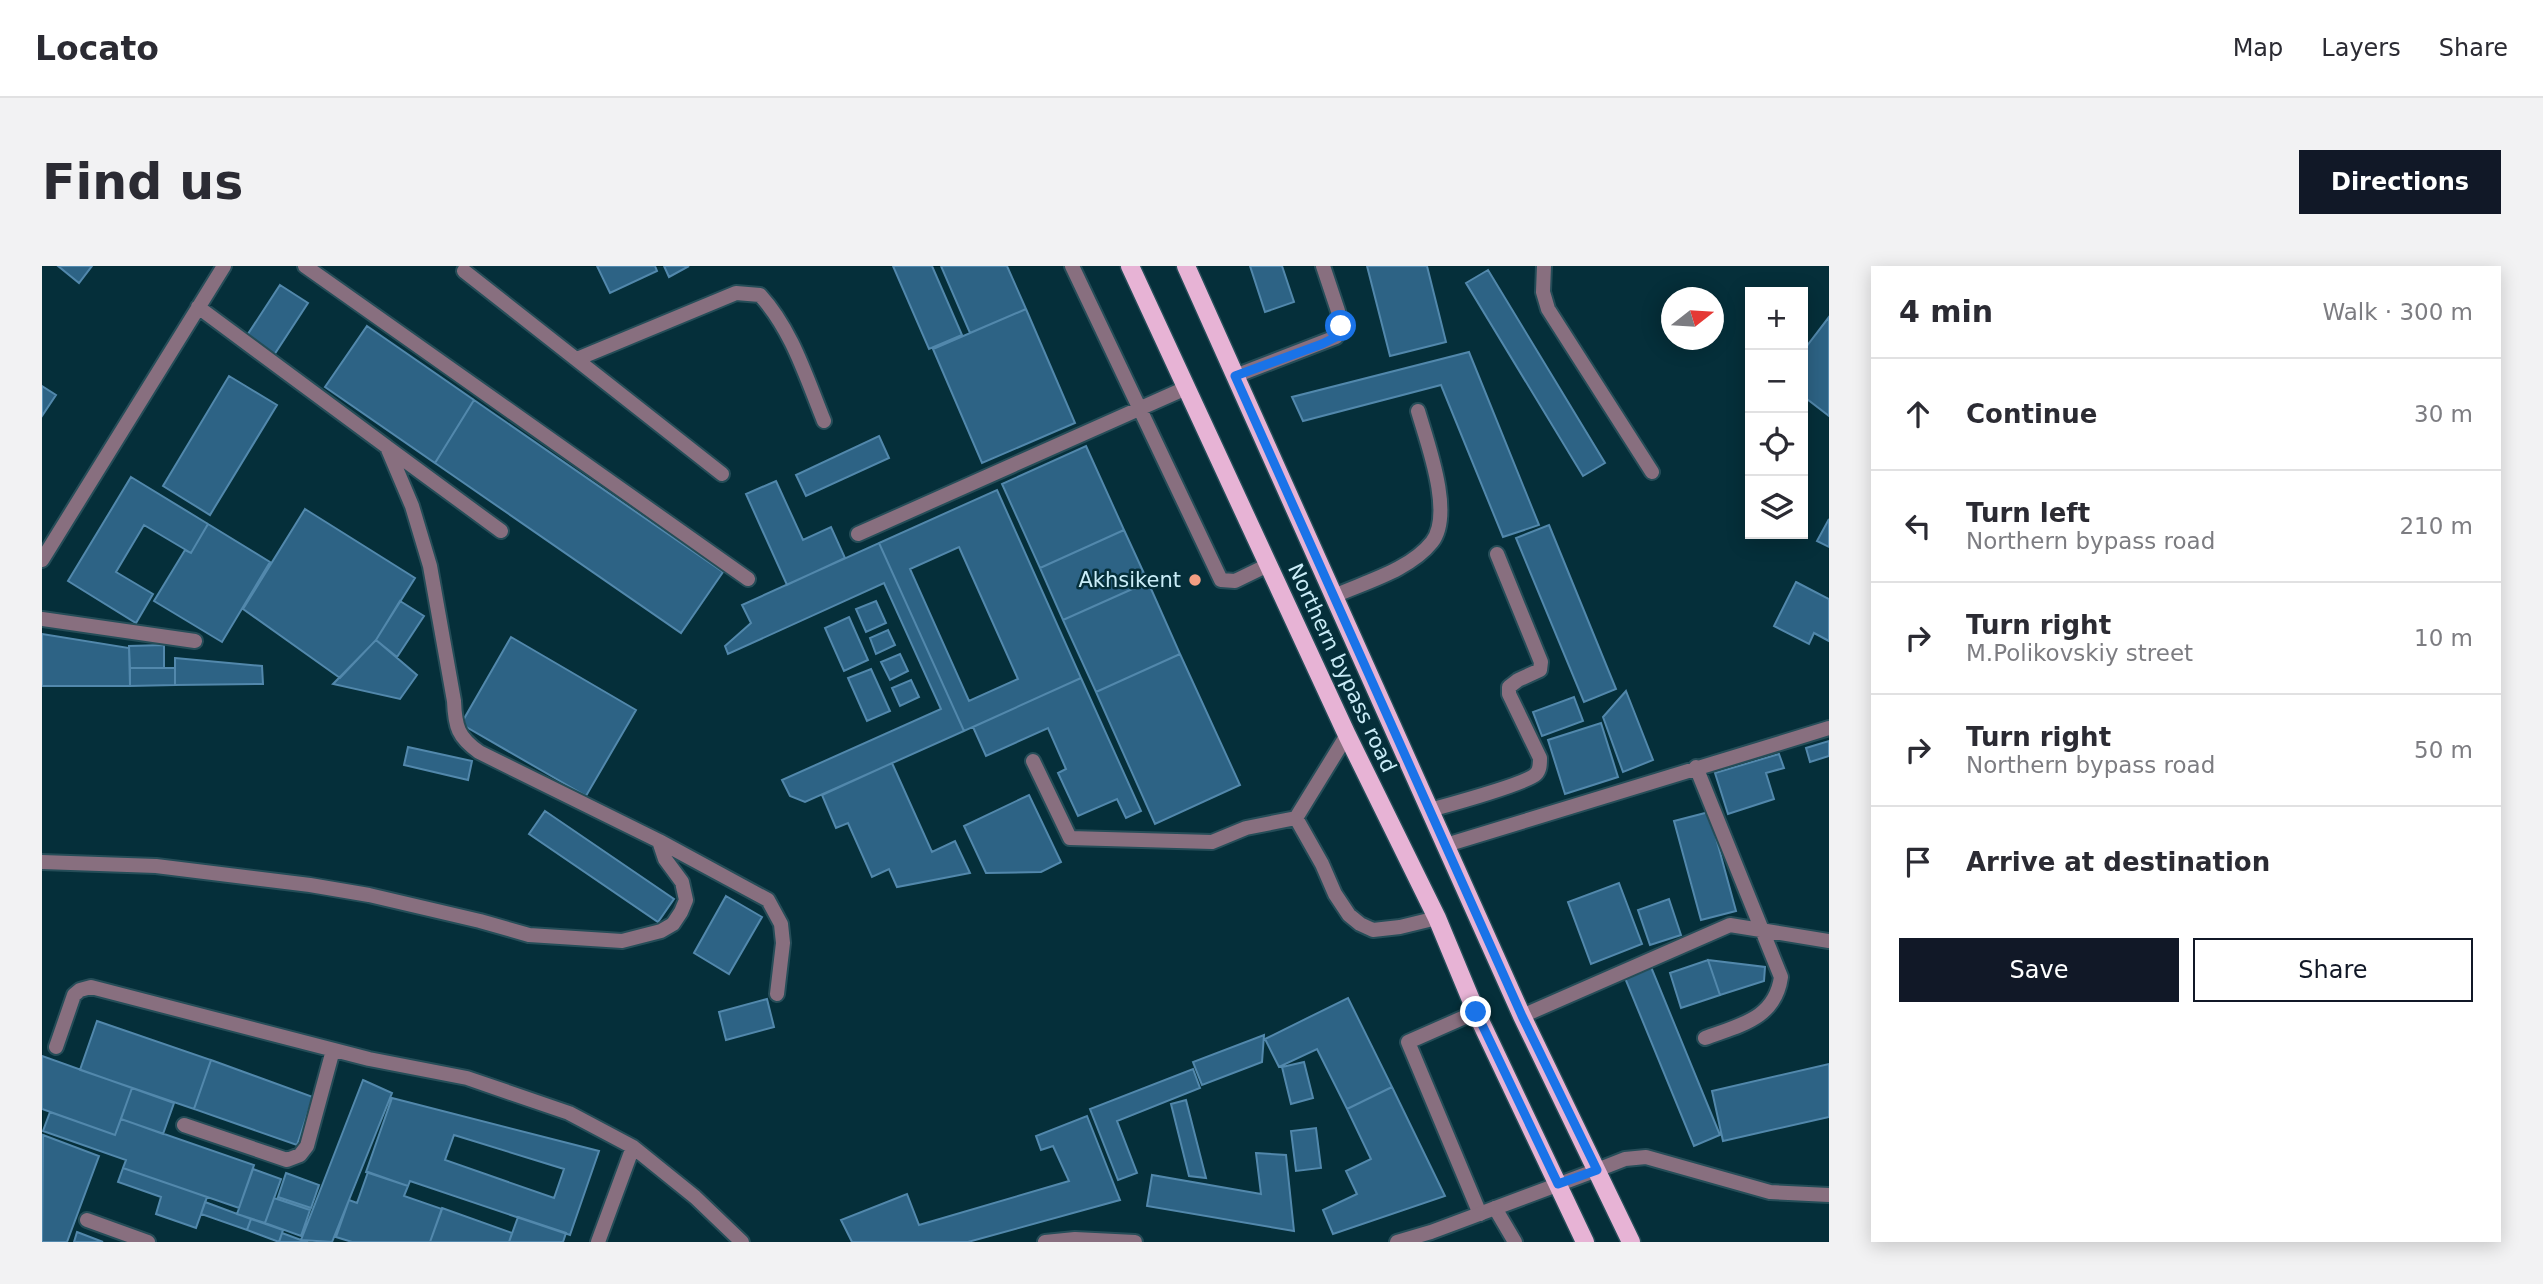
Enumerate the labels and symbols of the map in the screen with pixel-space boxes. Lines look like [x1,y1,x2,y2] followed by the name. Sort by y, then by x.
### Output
[1661,287,1724,350] north arrow
[1325,310,1356,341] route start
[1283,560,1401,776] street label: Northern bypass road
[1079,568,1181,592] place label: Akhsikent
[1187,572,1203,588] marker: Akhsikent
[1460,996,1491,1027] route end

